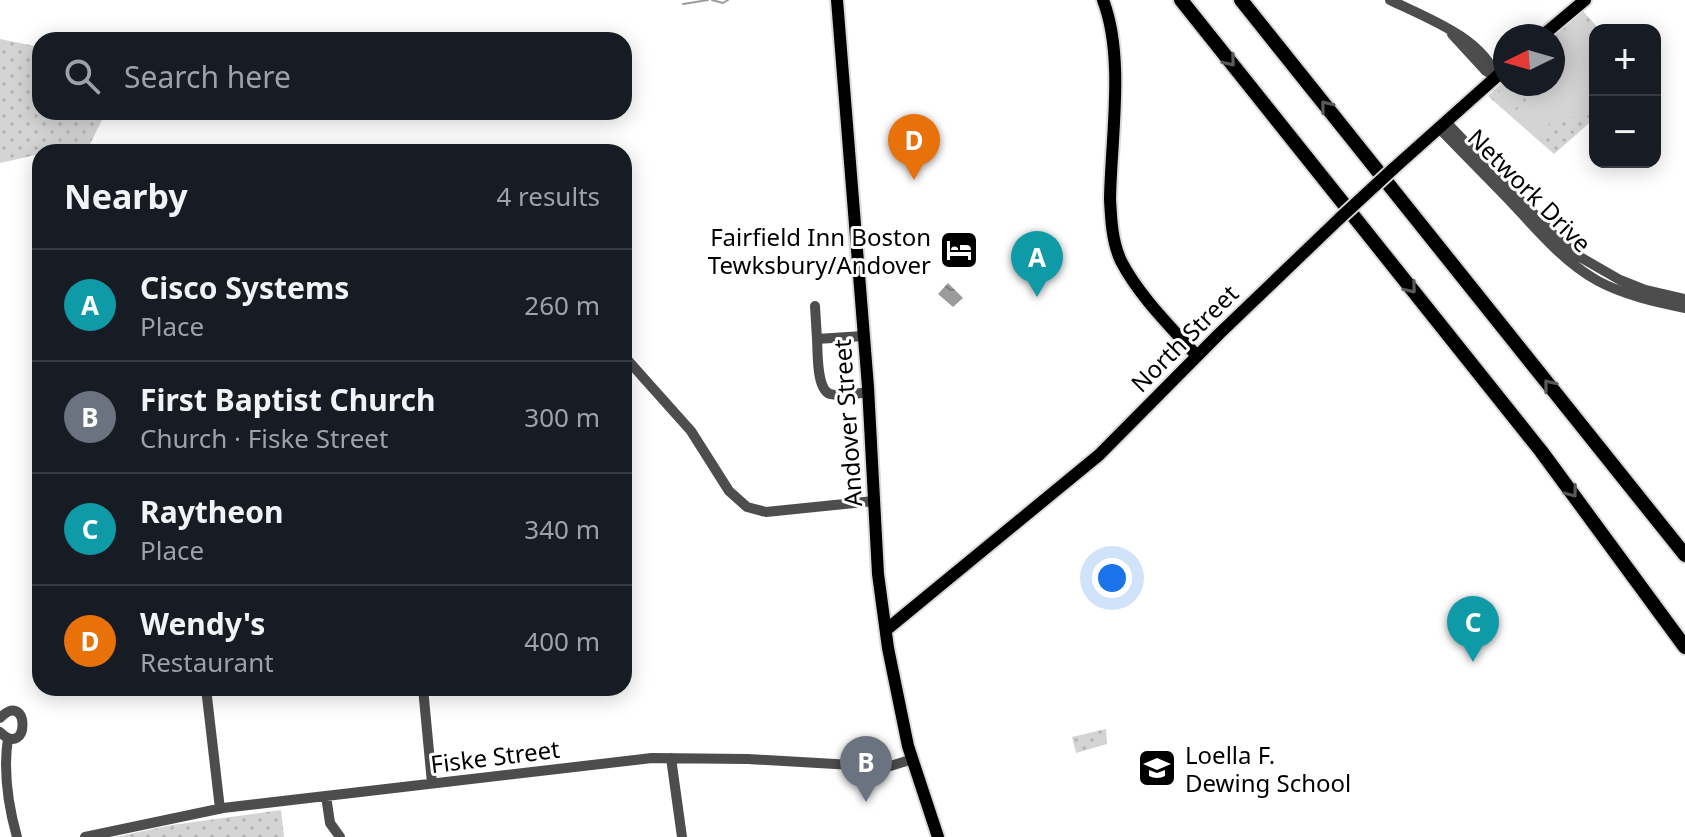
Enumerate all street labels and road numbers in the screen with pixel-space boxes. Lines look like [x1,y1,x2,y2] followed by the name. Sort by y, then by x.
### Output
[1461,121,1599,259] street label: Network Drive
[1123,277,1245,399] street label: North Street
[825,338,869,508] street label: Andover Street
[429,732,562,780] street label: Fiske Street

